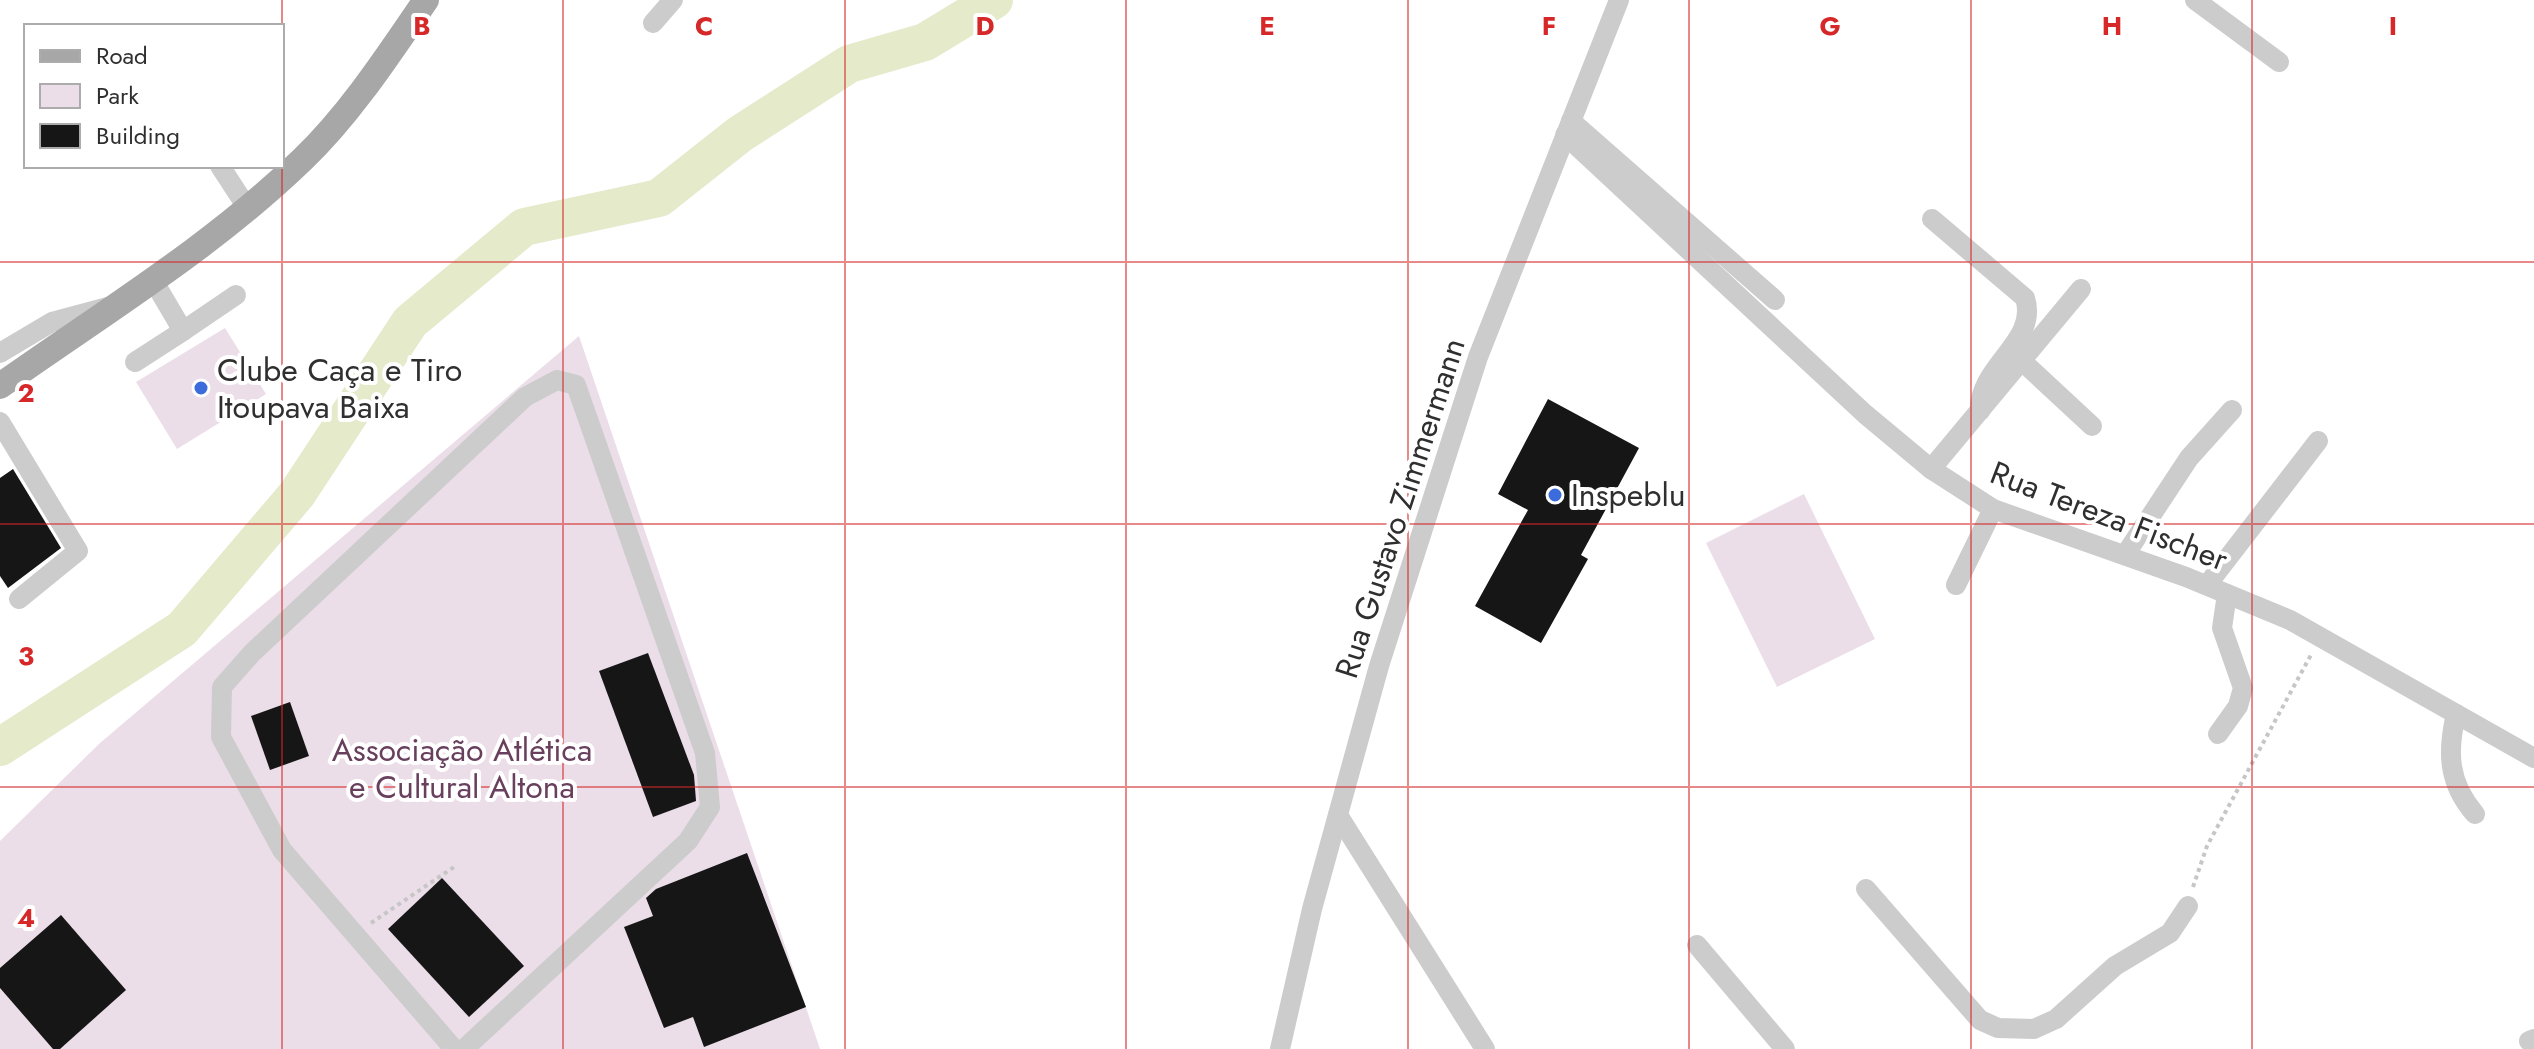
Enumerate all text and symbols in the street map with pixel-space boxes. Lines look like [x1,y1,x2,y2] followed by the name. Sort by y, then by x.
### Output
[413,7,431,45] text: B
[695,7,713,45] text: C
[975,7,995,45] text: D
[1259,7,1275,45] text: E
[1542,7,1556,45] text: F
[1819,7,1841,45] text: G
[2102,7,2122,45] text: H
[2389,7,2397,45] text: I
[24,24,284,168] legend
[96,38,148,73] text: Road
[96,78,139,113] text: Park
[96,118,180,153] text: Building
[1323,332,1477,684] street label: Rua Gustavo Zimmermann
[217,347,462,430] place label: Clube Caça e Tiro Itoupava Baixa
[17,374,35,412] text: 2
[192,379,210,397] marker: Clube Caça e Tiro Itoupava Baixa
[1984,450,2234,582] street label: Rua Tereza Fischer
[1571,472,1686,518] place label: Inspeblu
[1546,486,1564,504] marker: Inspeblu
[18,637,34,675] text: 3
[332,727,592,810] park label: Associação Atlética e Cultural Altona
[17,899,35,937] text: 4

